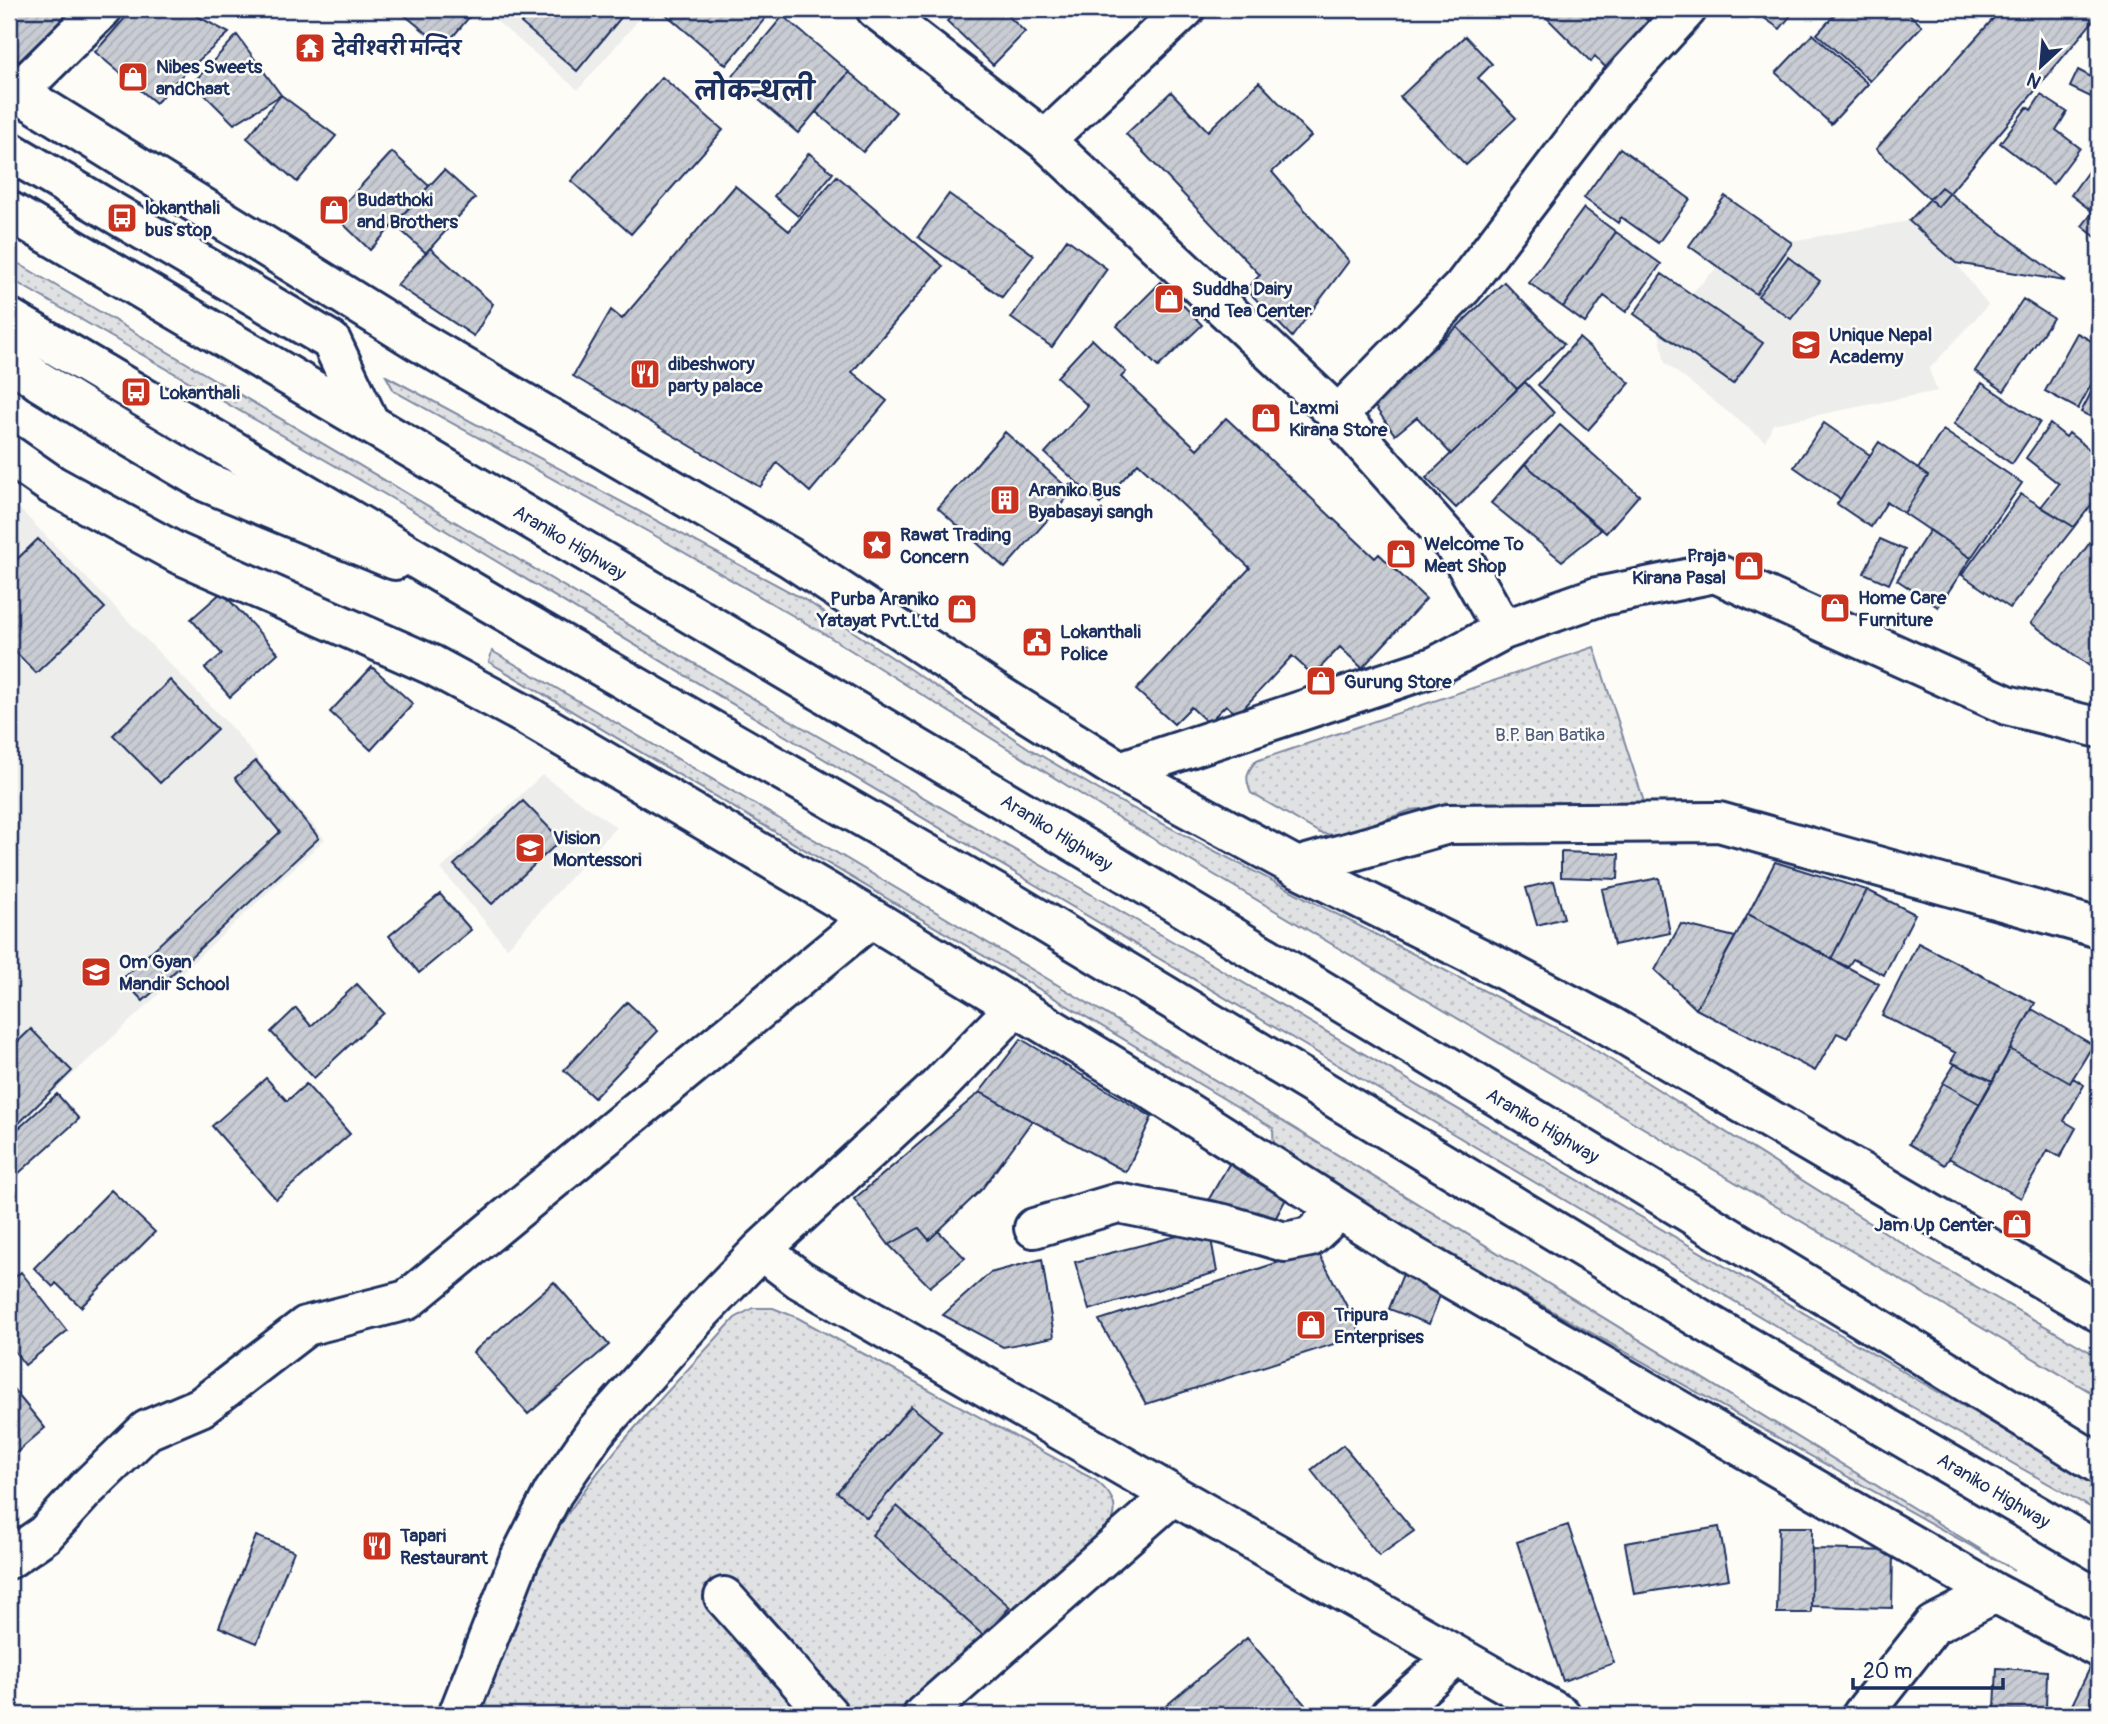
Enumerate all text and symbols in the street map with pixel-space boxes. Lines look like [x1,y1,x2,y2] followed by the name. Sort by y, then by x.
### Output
[293,31,327,65] temple icon: देवीश्वरी मन्दिर
[331,32,463,61] place label: देवीश्वरी मन्दिर
[2007,32,2076,102] north arrow
[156,55,263,101] place label: Nibes Sweets andChaat
[116,60,150,94] shop icon: Nibes Sweets andChaat
[2023,67,2045,94] text: N
[694,71,816,108] district label: लोकन्थली
[357,188,459,234] place label: Budathoki and Brothers
[317,193,351,227] shop icon: Budathoki and Brothers
[145,196,220,242] place label: lokanthali bus stop
[105,201,139,235] bus stop icon: lokanthali bus stop
[1192,277,1311,323] place label: Suddha Dairy and Tea Center
[1152,282,1186,316] shop icon: Suddha Dairy and Tea Center
[1829,323,1932,369] place label: Unique Nepal Academy
[1789,328,1823,362] school or university icon: Unique Nepal Academy
[668,352,763,398] place label: dibeshwory party palace
[628,357,662,391] restaurant icon: dibeshwory party palace
[119,375,153,409] bus stop icon: Lokanthali
[159,381,241,405] place label: Lokanthali
[1289,396,1388,442] place label: Laxmi Kirana Store
[1249,401,1283,435] shop icon: Laxmi Kirana Store
[1028,478,1153,524] place label: Araniko Bus Byabasayi sangh
[988,483,1022,517] building icon: Araniko Bus Byabasayi sangh
[509,500,630,586] street label: Araniko Highway
[900,523,1012,569] place label: Rawat Trading Concern
[860,528,894,562] place icon: Rawat Trading Concern
[1424,532,1524,578] place label: Welcome To Meat Shop
[1384,537,1418,571] shop icon: Welcome To Meat Shop
[1632,544,1726,590] place label: Praja Kirana Pasal
[1732,549,1766,583] shop icon: Praja Kirana Pasal
[1858,586,1947,632] place label: Home Care Furniture
[816,587,940,633] place label: Purba Araniko Yatayat Pvt.Ltd
[1818,591,1852,625] shop icon: Home Care Furniture
[945,592,979,626] shop icon: Purba Araniko Yatayat Pvt.Ltd
[1060,620,1142,666] place label: Lokanthali Police
[1020,625,1054,659] public building icon: Lokanthali Police
[1304,664,1338,698] shop icon: Gurung Store
[1344,670,1452,694] place label: Gurung Store
[1495,723,1605,747] park label: B.P. Ban Batika
[996,789,1117,877] street label: Araniko Highway
[553,826,642,872] place label: Vision Montessori
[513,831,547,865] school or university icon: Vision Montessori
[119,950,230,996] place label: Om Gyan Mandir School
[79,955,113,989] school or university icon: Om Gyan Mandir School
[1482,1083,1603,1169] street label: Araniko Highway
[2000,1207,2034,1241] shop icon: Jam Up Center
[1874,1213,1994,1237] place label: Jam Up Center
[1333,1303,1424,1349] place label: Tripura Enterprises
[1294,1308,1328,1342] shop icon: Tripura Enterprises
[1933,1448,2054,1534] street label: Araniko Highway
[399,1524,489,1570] place label: Tapari Restaurant
[360,1529,394,1563] restaurant icon: Tapari Restaurant
[1853,1647,2003,1691] scale bar
[1863,1658,1912,1685] text: 20 m

